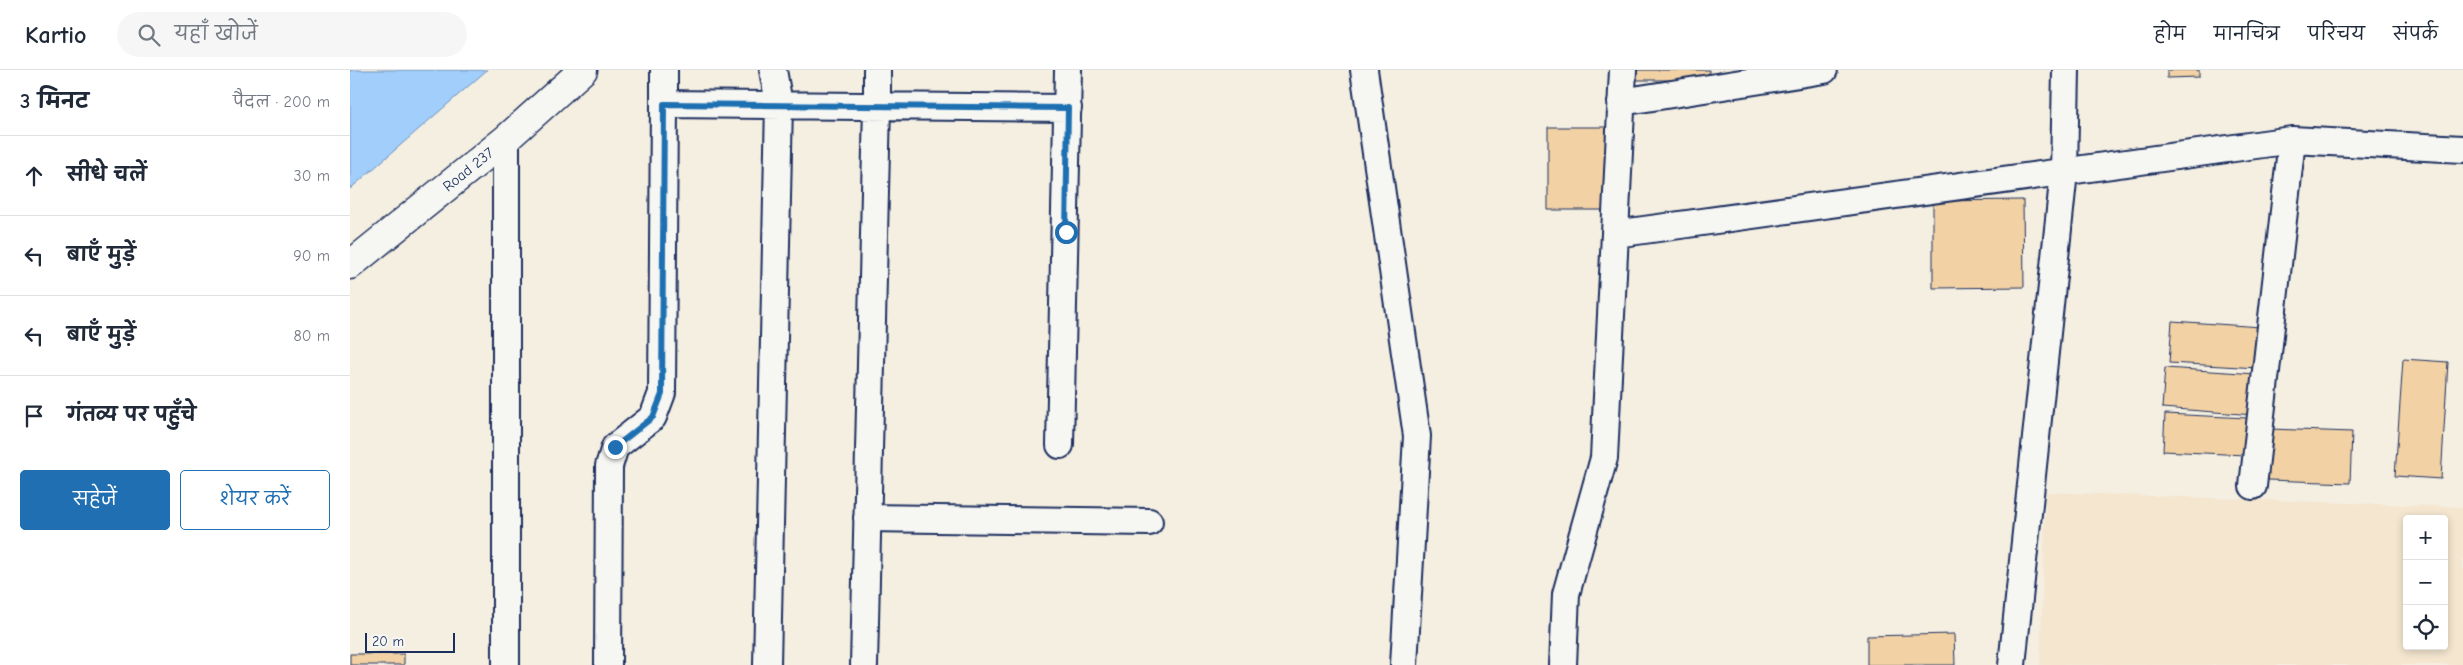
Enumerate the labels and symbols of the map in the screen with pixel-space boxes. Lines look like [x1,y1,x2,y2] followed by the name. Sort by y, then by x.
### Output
[439,144,497,195] street label: Road 237
[1055,221,1078,244] route start
[604,436,627,459] route end
[365,630,455,653] scale bar

